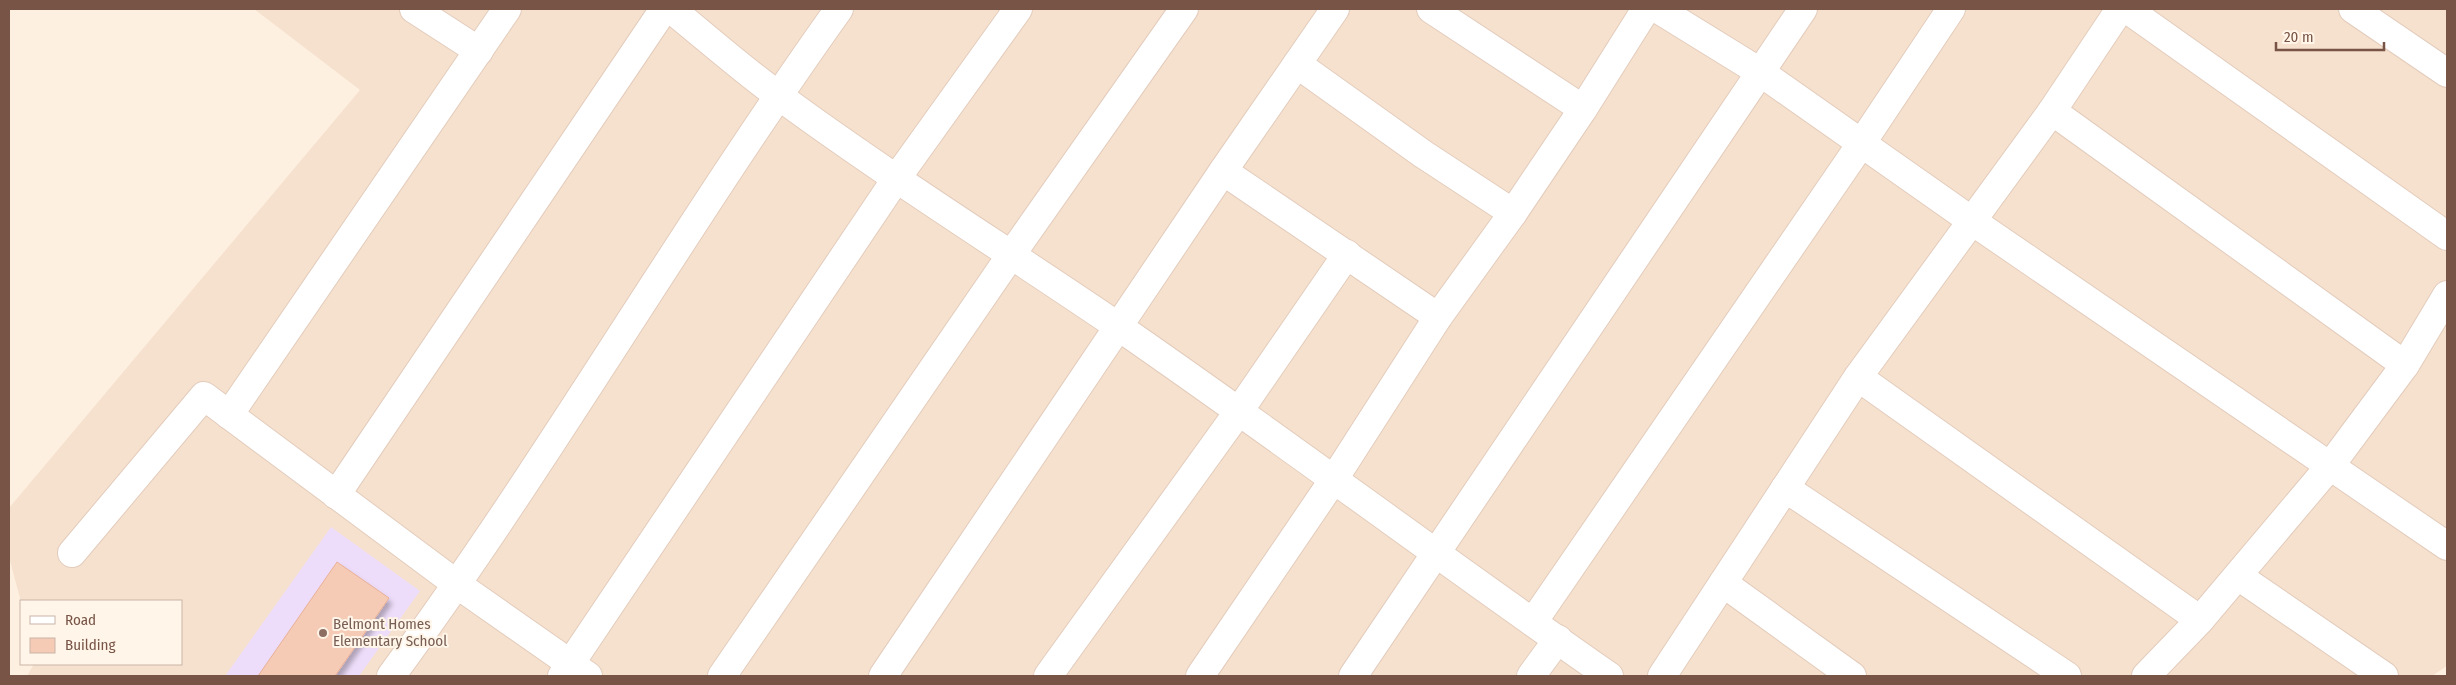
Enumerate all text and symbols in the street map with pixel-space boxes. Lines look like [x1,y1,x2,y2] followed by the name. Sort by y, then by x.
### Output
[2276,20,2384,52] scale bar
[2284,28,2314,46] text: 20 m
[20,600,182,665] legend
[65,611,96,629] text: Road
[333,615,447,650] place label: Belmont Homes Elementary School
[317,627,329,639] marker: Belmont Homes Elementary School
[65,636,116,654] text: Building

